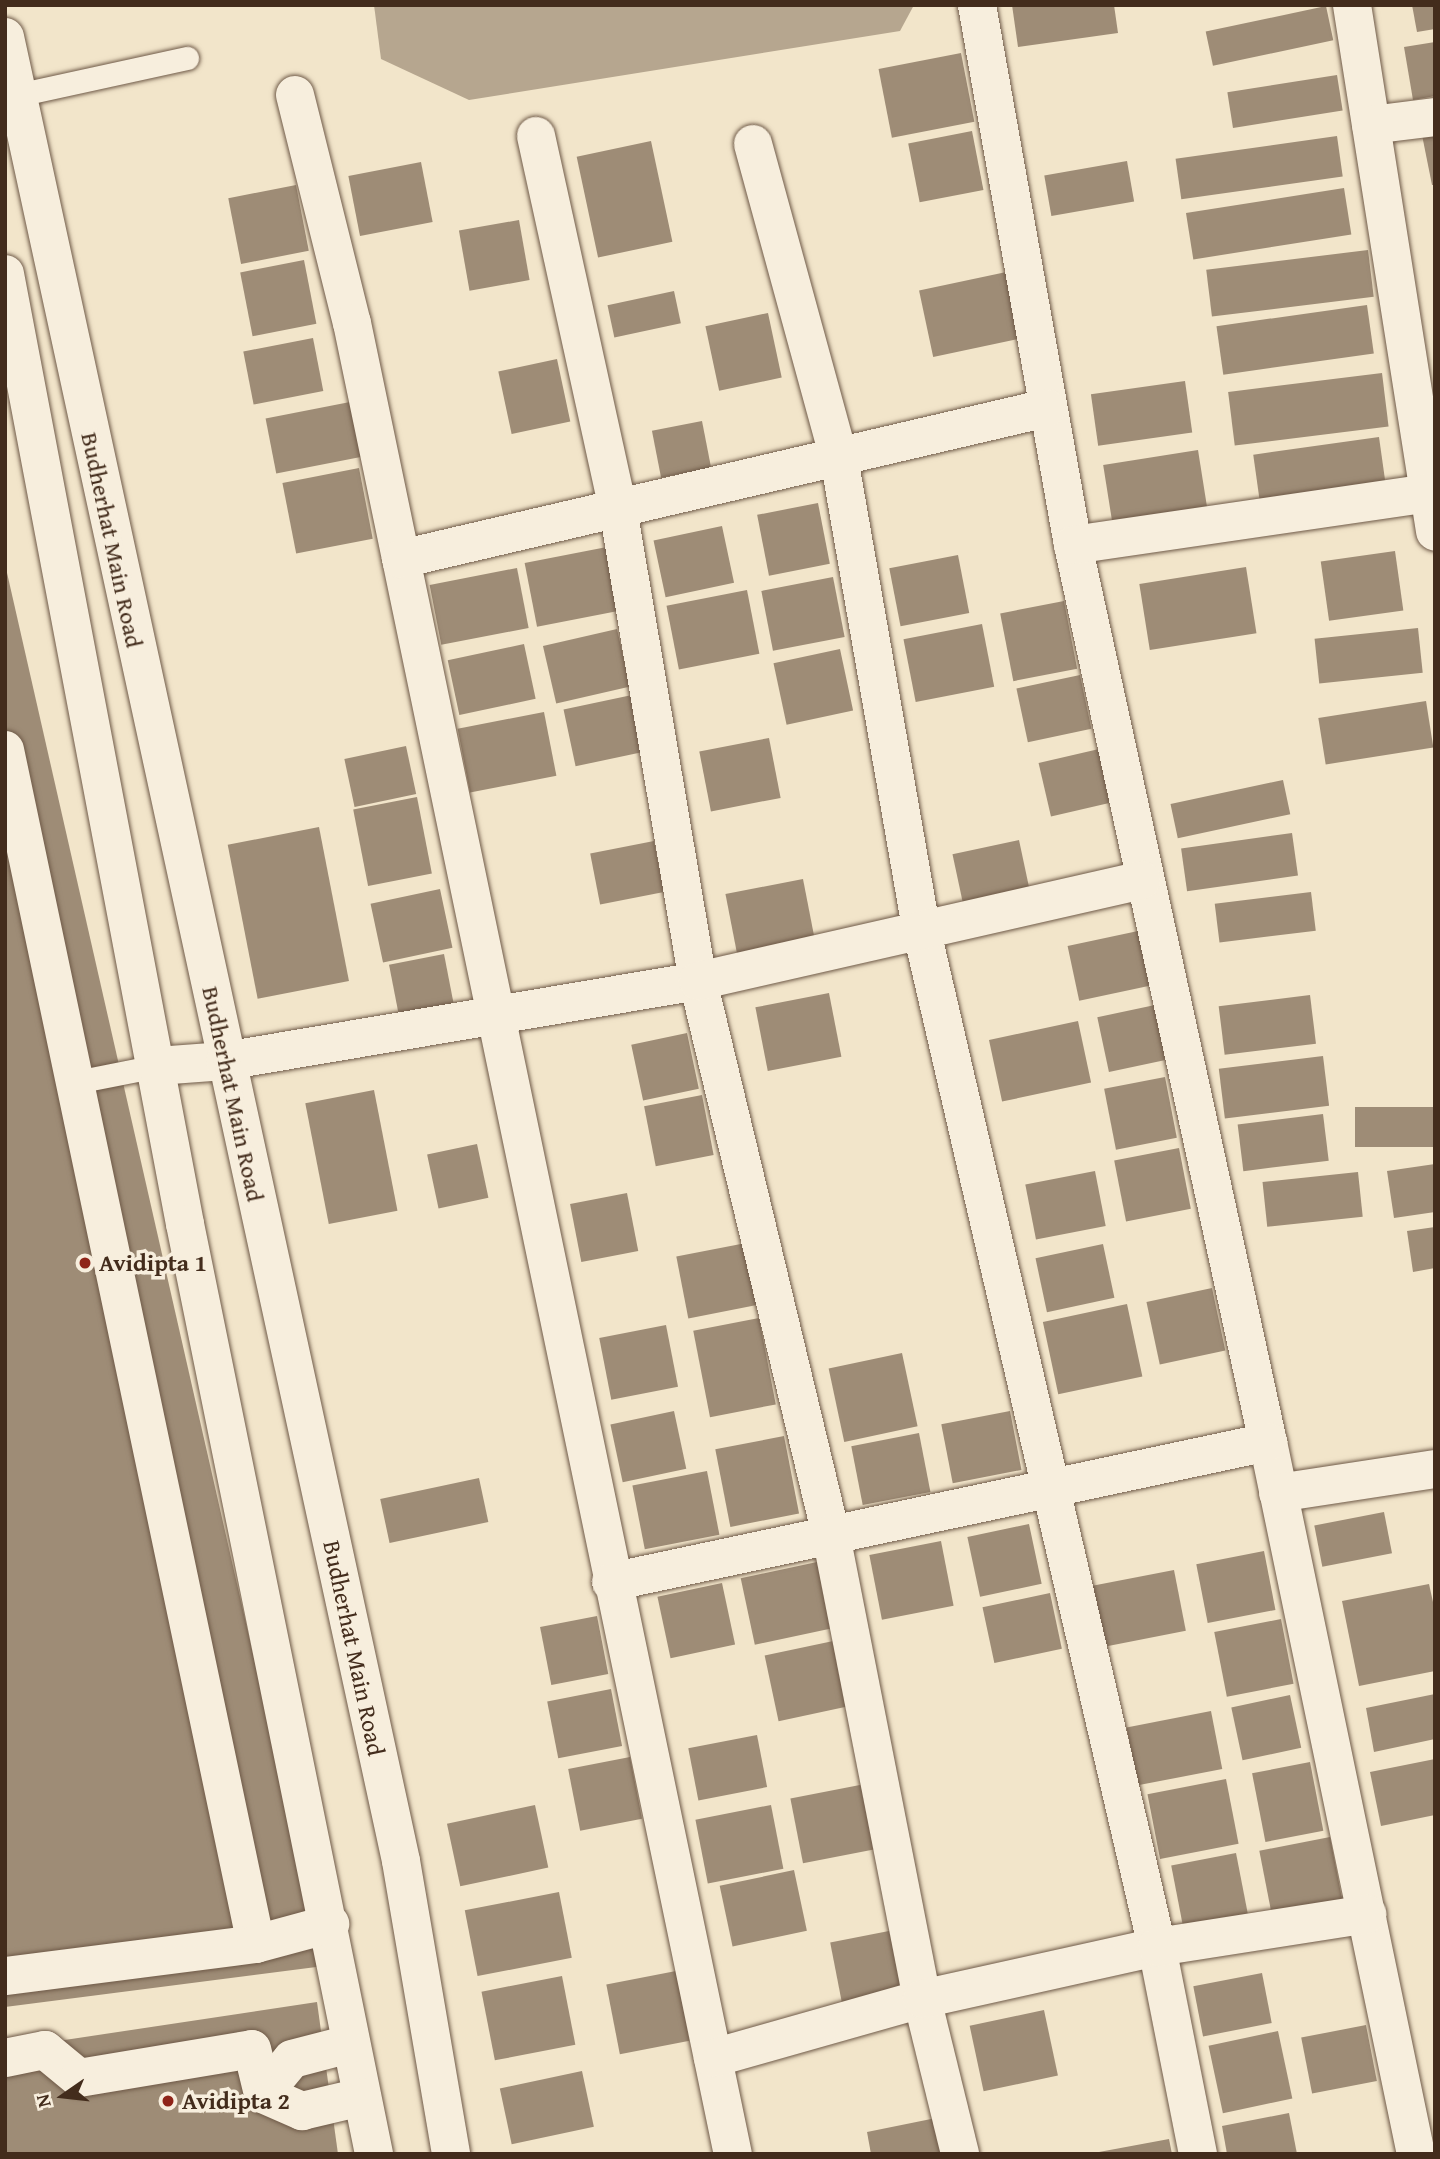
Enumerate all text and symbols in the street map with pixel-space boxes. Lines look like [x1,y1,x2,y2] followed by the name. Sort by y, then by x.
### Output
[75,430,149,650] street label: Budherhat Main Road
[196,984,270,1204] street label: Budherhat Main Road
[99,1249,207,1277] place label: Avidipta 1
[77,1255,93,1271] marker: Avidipta 1
[317,1538,391,1758] street label: Budherhat Main Road
[28,2061,98,2131] north arrow
[182,2087,290,2115] place label: Avidipta 2
[28,2092,58,2111] text: N
[160,2093,176,2109] marker: Avidipta 2

